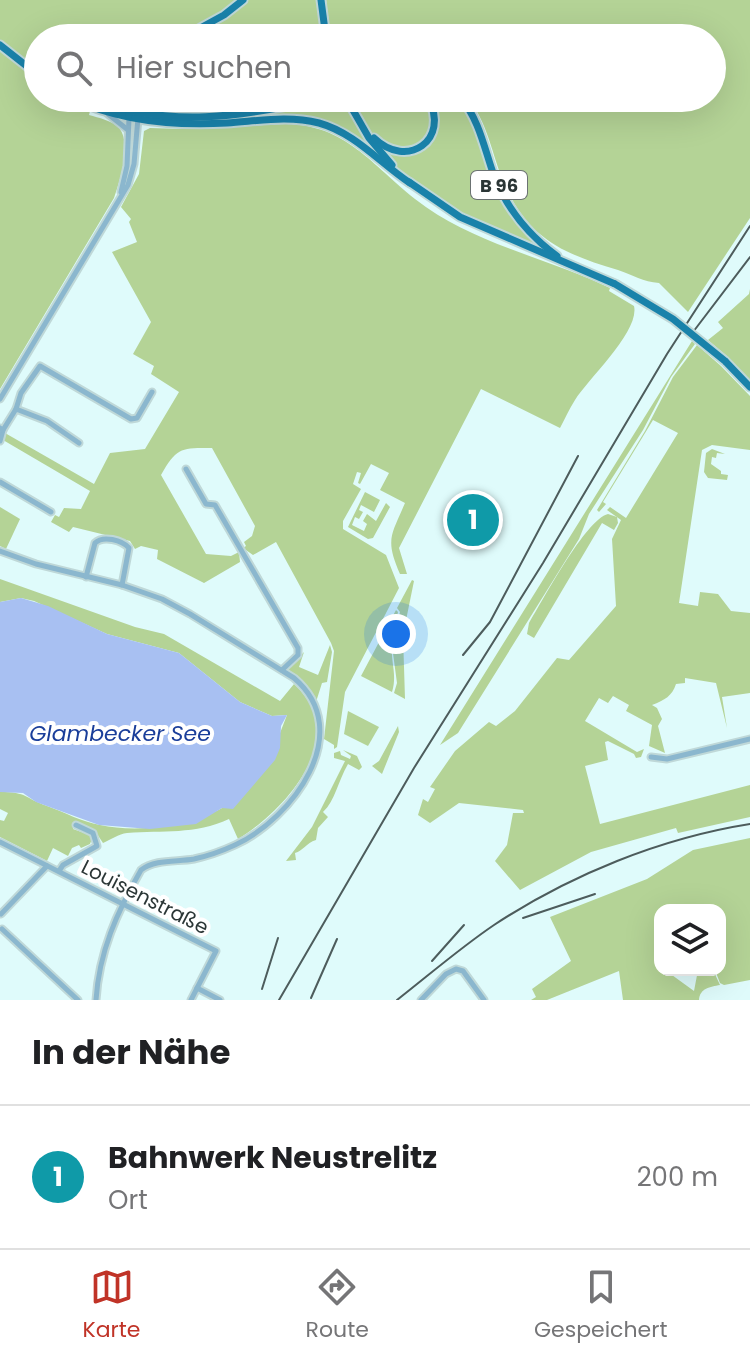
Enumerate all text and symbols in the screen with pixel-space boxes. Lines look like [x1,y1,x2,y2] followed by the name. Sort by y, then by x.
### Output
[24,24,726,112] search box
[52,46,96,90] icon: search
[116,46,292,89] text: Hier suchen
[471,171,527,199] road number: B 96
[447,490,499,550] pin: 1
[376,614,416,654] your location
[29,718,211,749] water label: Glambecker See
[76,853,214,941] street label: Louisenstraße
[654,904,726,976] map controls
[654,904,726,976] button: layers
[32,1028,230,1076] text: In der Nähe
[108,1136,437,1179] text: Bahnwerk Neustrelitz
[53,1159,63,1195] text: 1
[637,1159,718,1195] text: 200 m
[108,1182,148,1218] text: Ort
[83,1265,140,1346] tab: Karte
[306,1265,369,1346] tab: Route
[534,1265,667,1346] tab: Gespeichert

